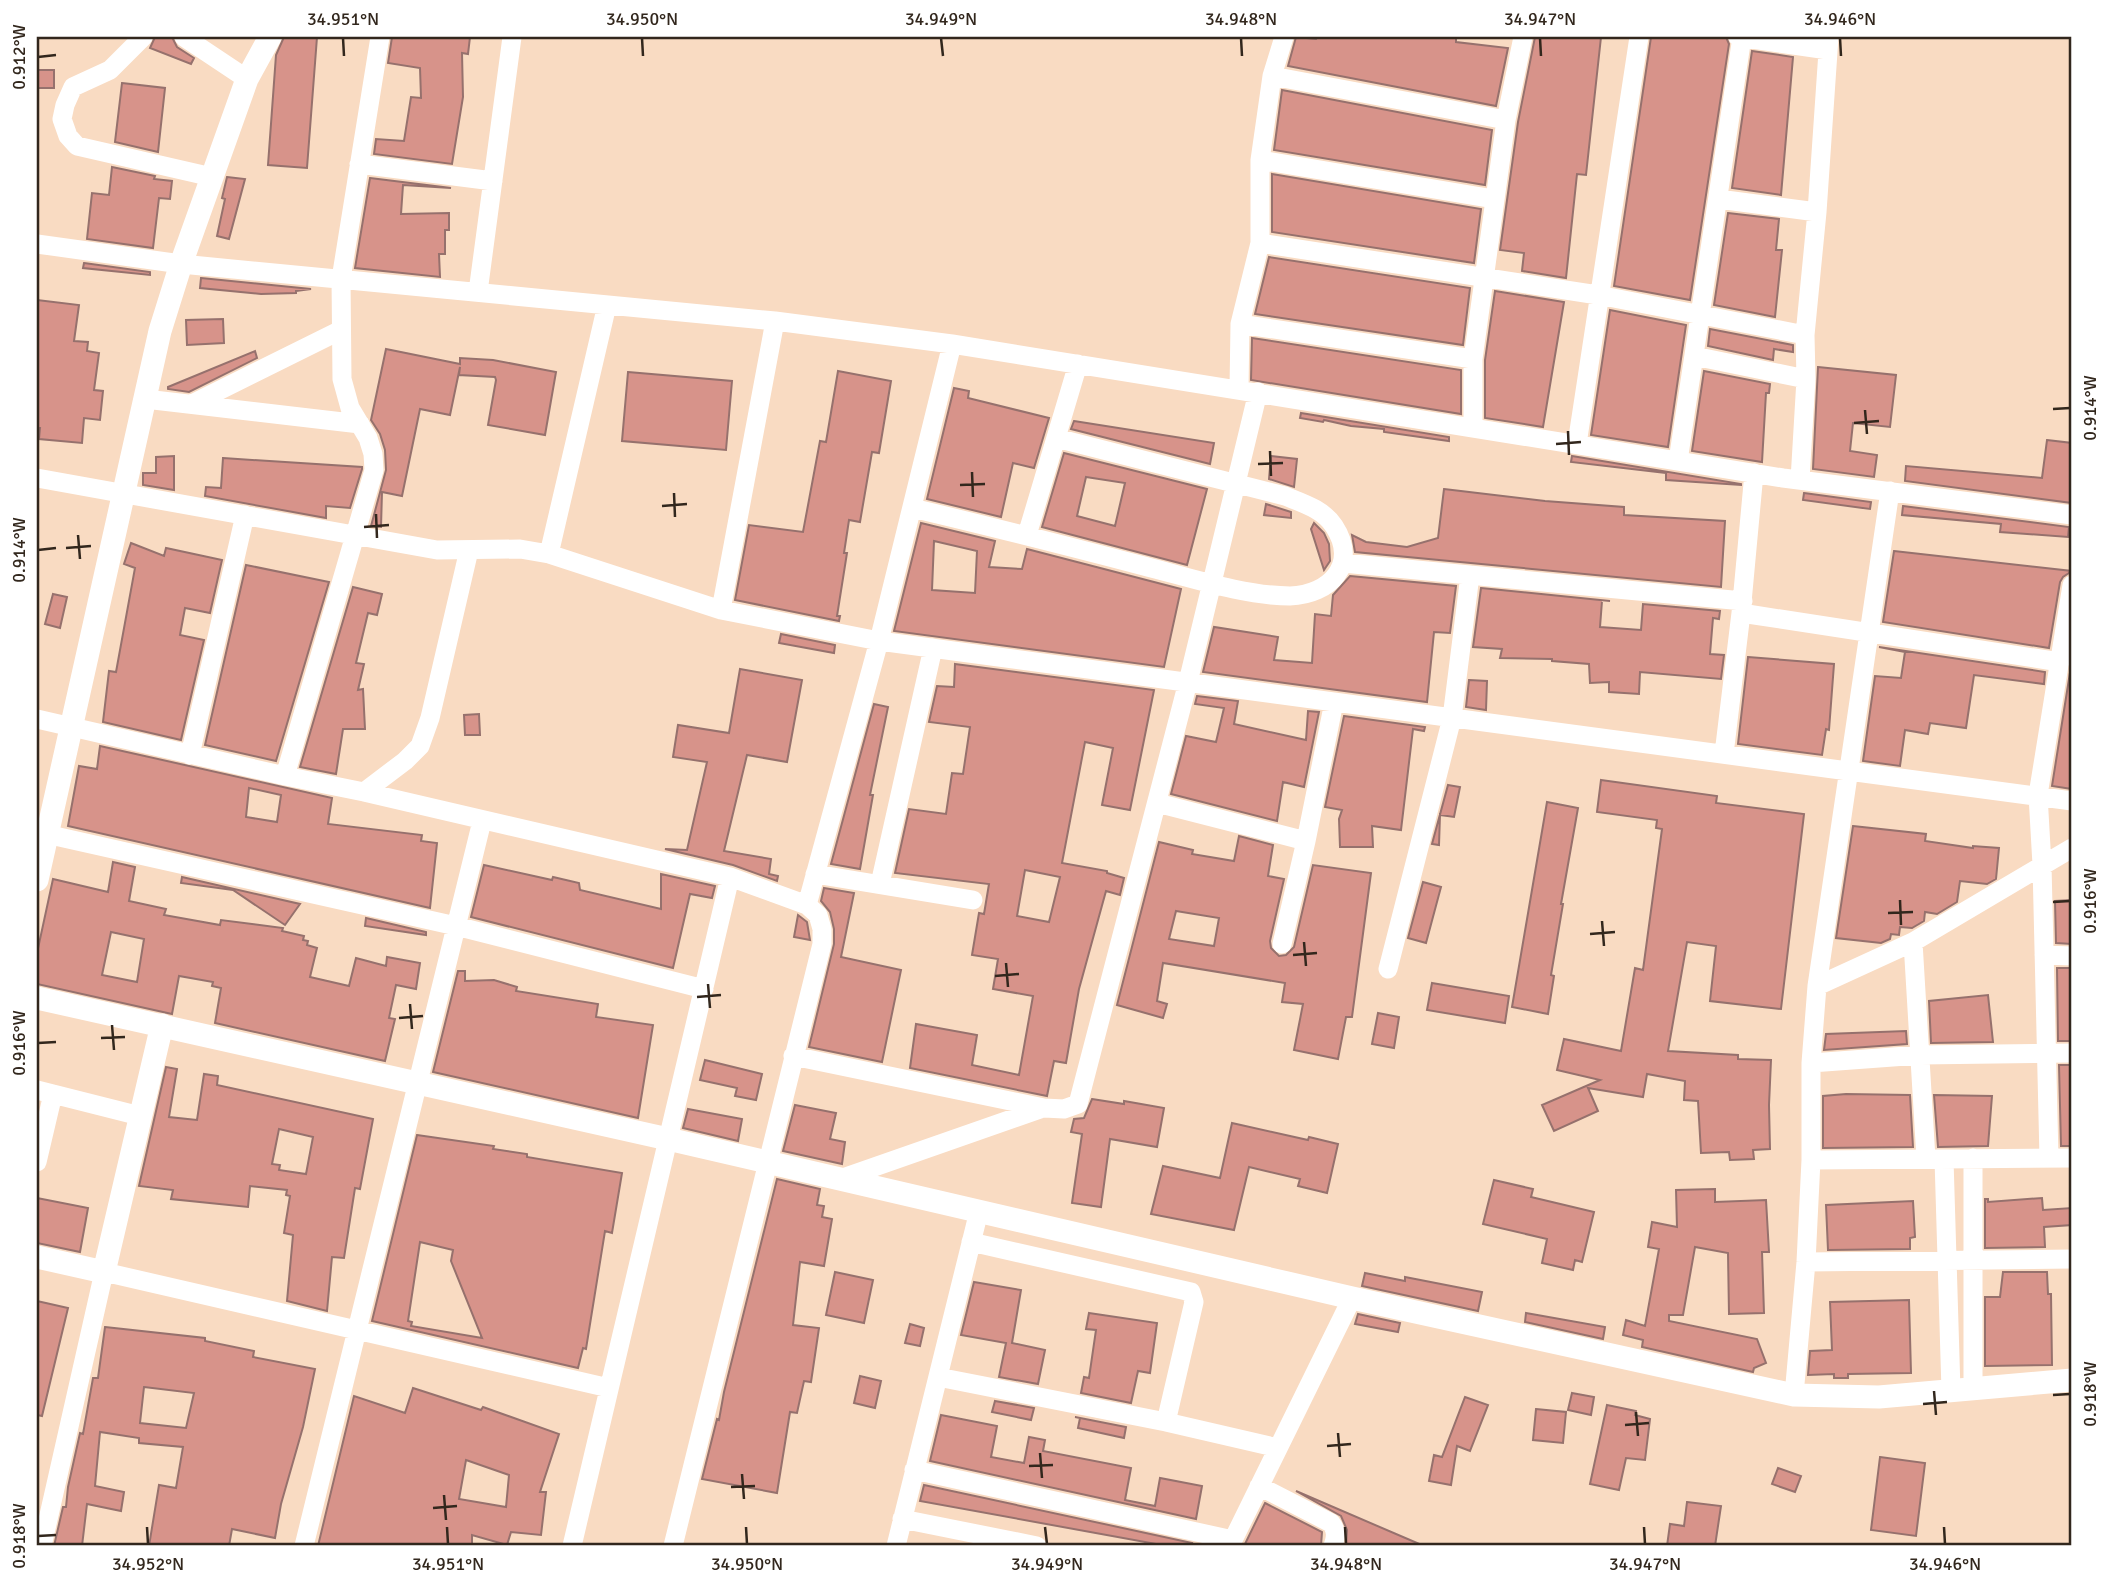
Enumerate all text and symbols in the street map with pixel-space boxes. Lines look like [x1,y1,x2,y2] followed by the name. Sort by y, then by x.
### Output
[307,8,379,30] text: 34.951°N
[606,8,678,30] text: 34.950°N
[905,8,977,30] text: 34.949°N
[1205,8,1277,30] text: 34.948°N
[1504,8,1576,30] text: 34.947°N
[1804,8,1876,30] text: 34.946°N
[8,24,30,90] text: 0.912°W
[2079,375,2101,441] text: 0.914°W
[8,517,30,583] text: 0.914°W
[2079,868,2101,934] text: 0.916°W
[8,1010,30,1076] text: 0.916°W
[2079,1361,2101,1427] text: 0.918°W
[8,1503,30,1569] text: 0.918°W
[112,1553,184,1575] text: 34.952°N
[412,1553,484,1575] text: 34.951°N
[711,1553,783,1575] text: 34.950°N
[1011,1553,1083,1575] text: 34.949°N
[1310,1553,1382,1575] text: 34.948°N
[1609,1553,1681,1575] text: 34.947°N
[1909,1553,1981,1575] text: 34.946°N

